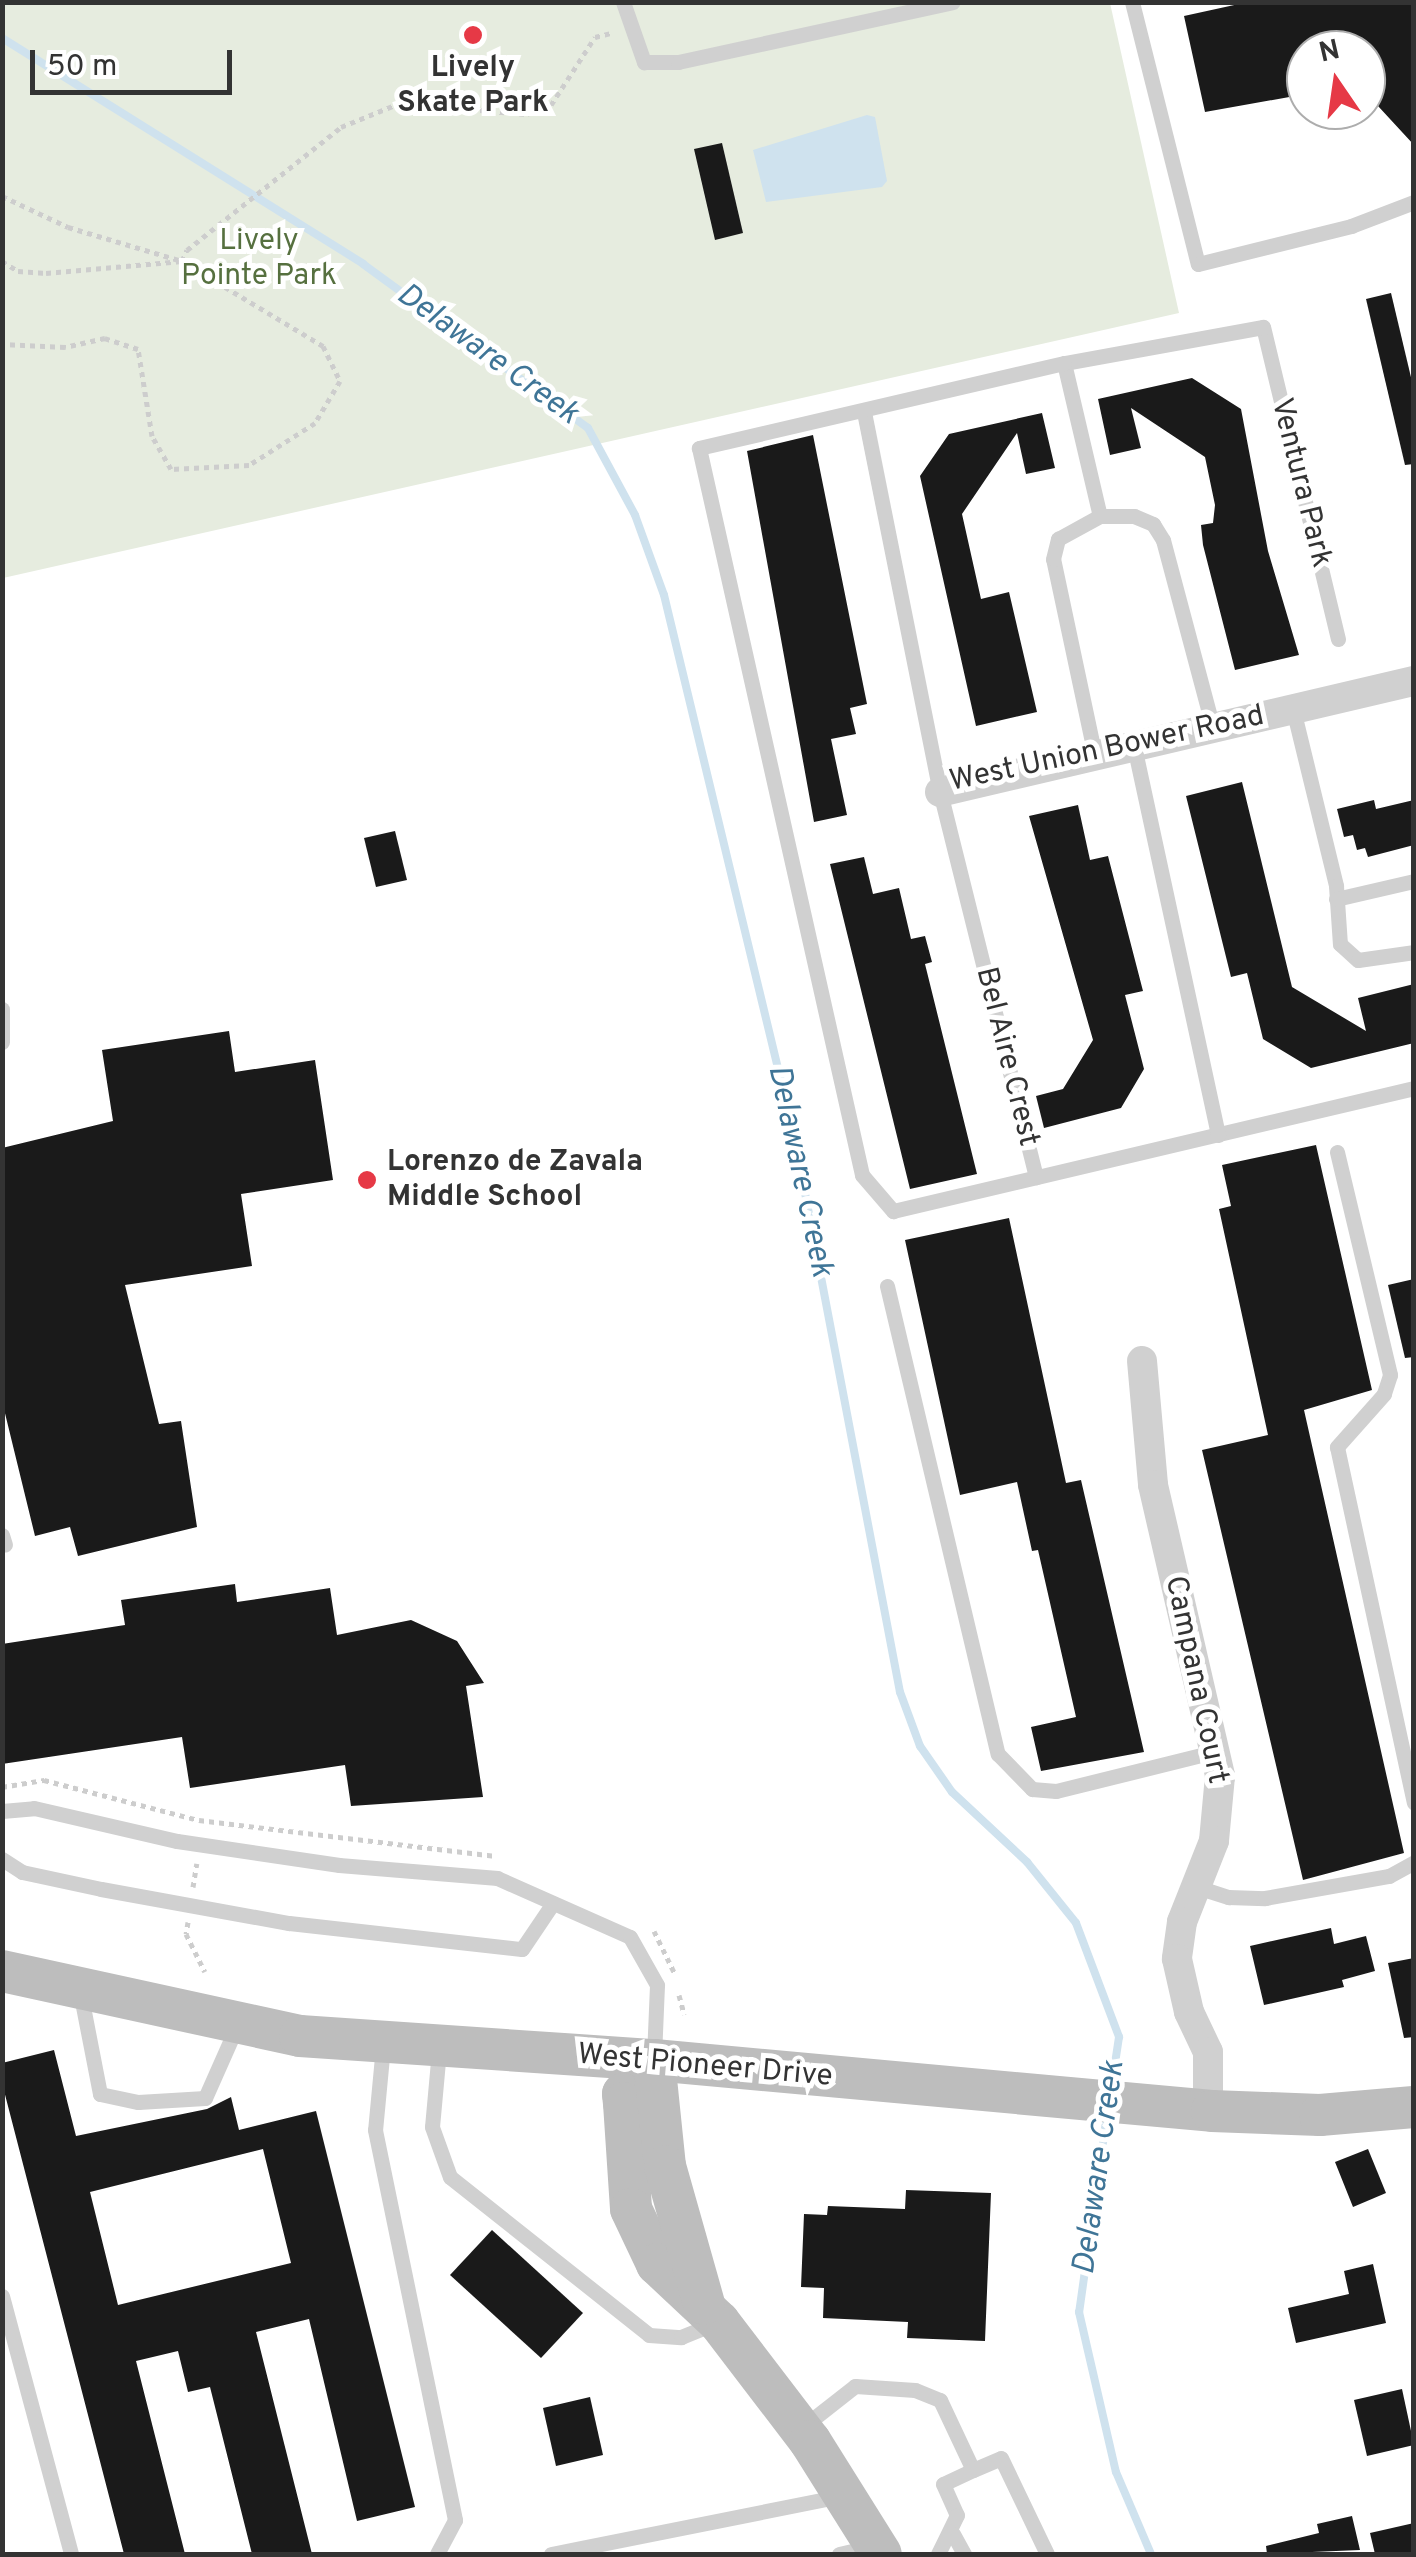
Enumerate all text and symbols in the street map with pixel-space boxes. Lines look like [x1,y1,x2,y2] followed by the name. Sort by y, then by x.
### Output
[462,24,484,46] marker: Lively Skate Park
[35,30,238,92] scale bar
[1286,30,1386,130] north arrow
[1316,33,1344,73] text: N
[47,49,117,86] text: 50 m
[397,51,549,122] place label: Lively Skate Park
[181,224,337,294] park label: Lively Pointe Park
[389,276,585,434] water label: Delaware Creek
[1262,395,1338,571] street label: Ventura Park
[947,699,1267,801] street label: West Union Bower Road
[966,963,1046,1151] street label: Bel Aire Crest
[758,1062,840,1280] water label: Delaware Creek
[387,1145,643,1216] place label: Lorenzo de Zavala Middle School
[356,1169,378,1191] marker: Lorenzo de Zavala Middle School
[1155,1573,1235,1787] street label: Campana Court
[576,2038,834,2096] street label: West Pioneer Drive
[1066,2059,1134,2277] water label: Delaware Creek

